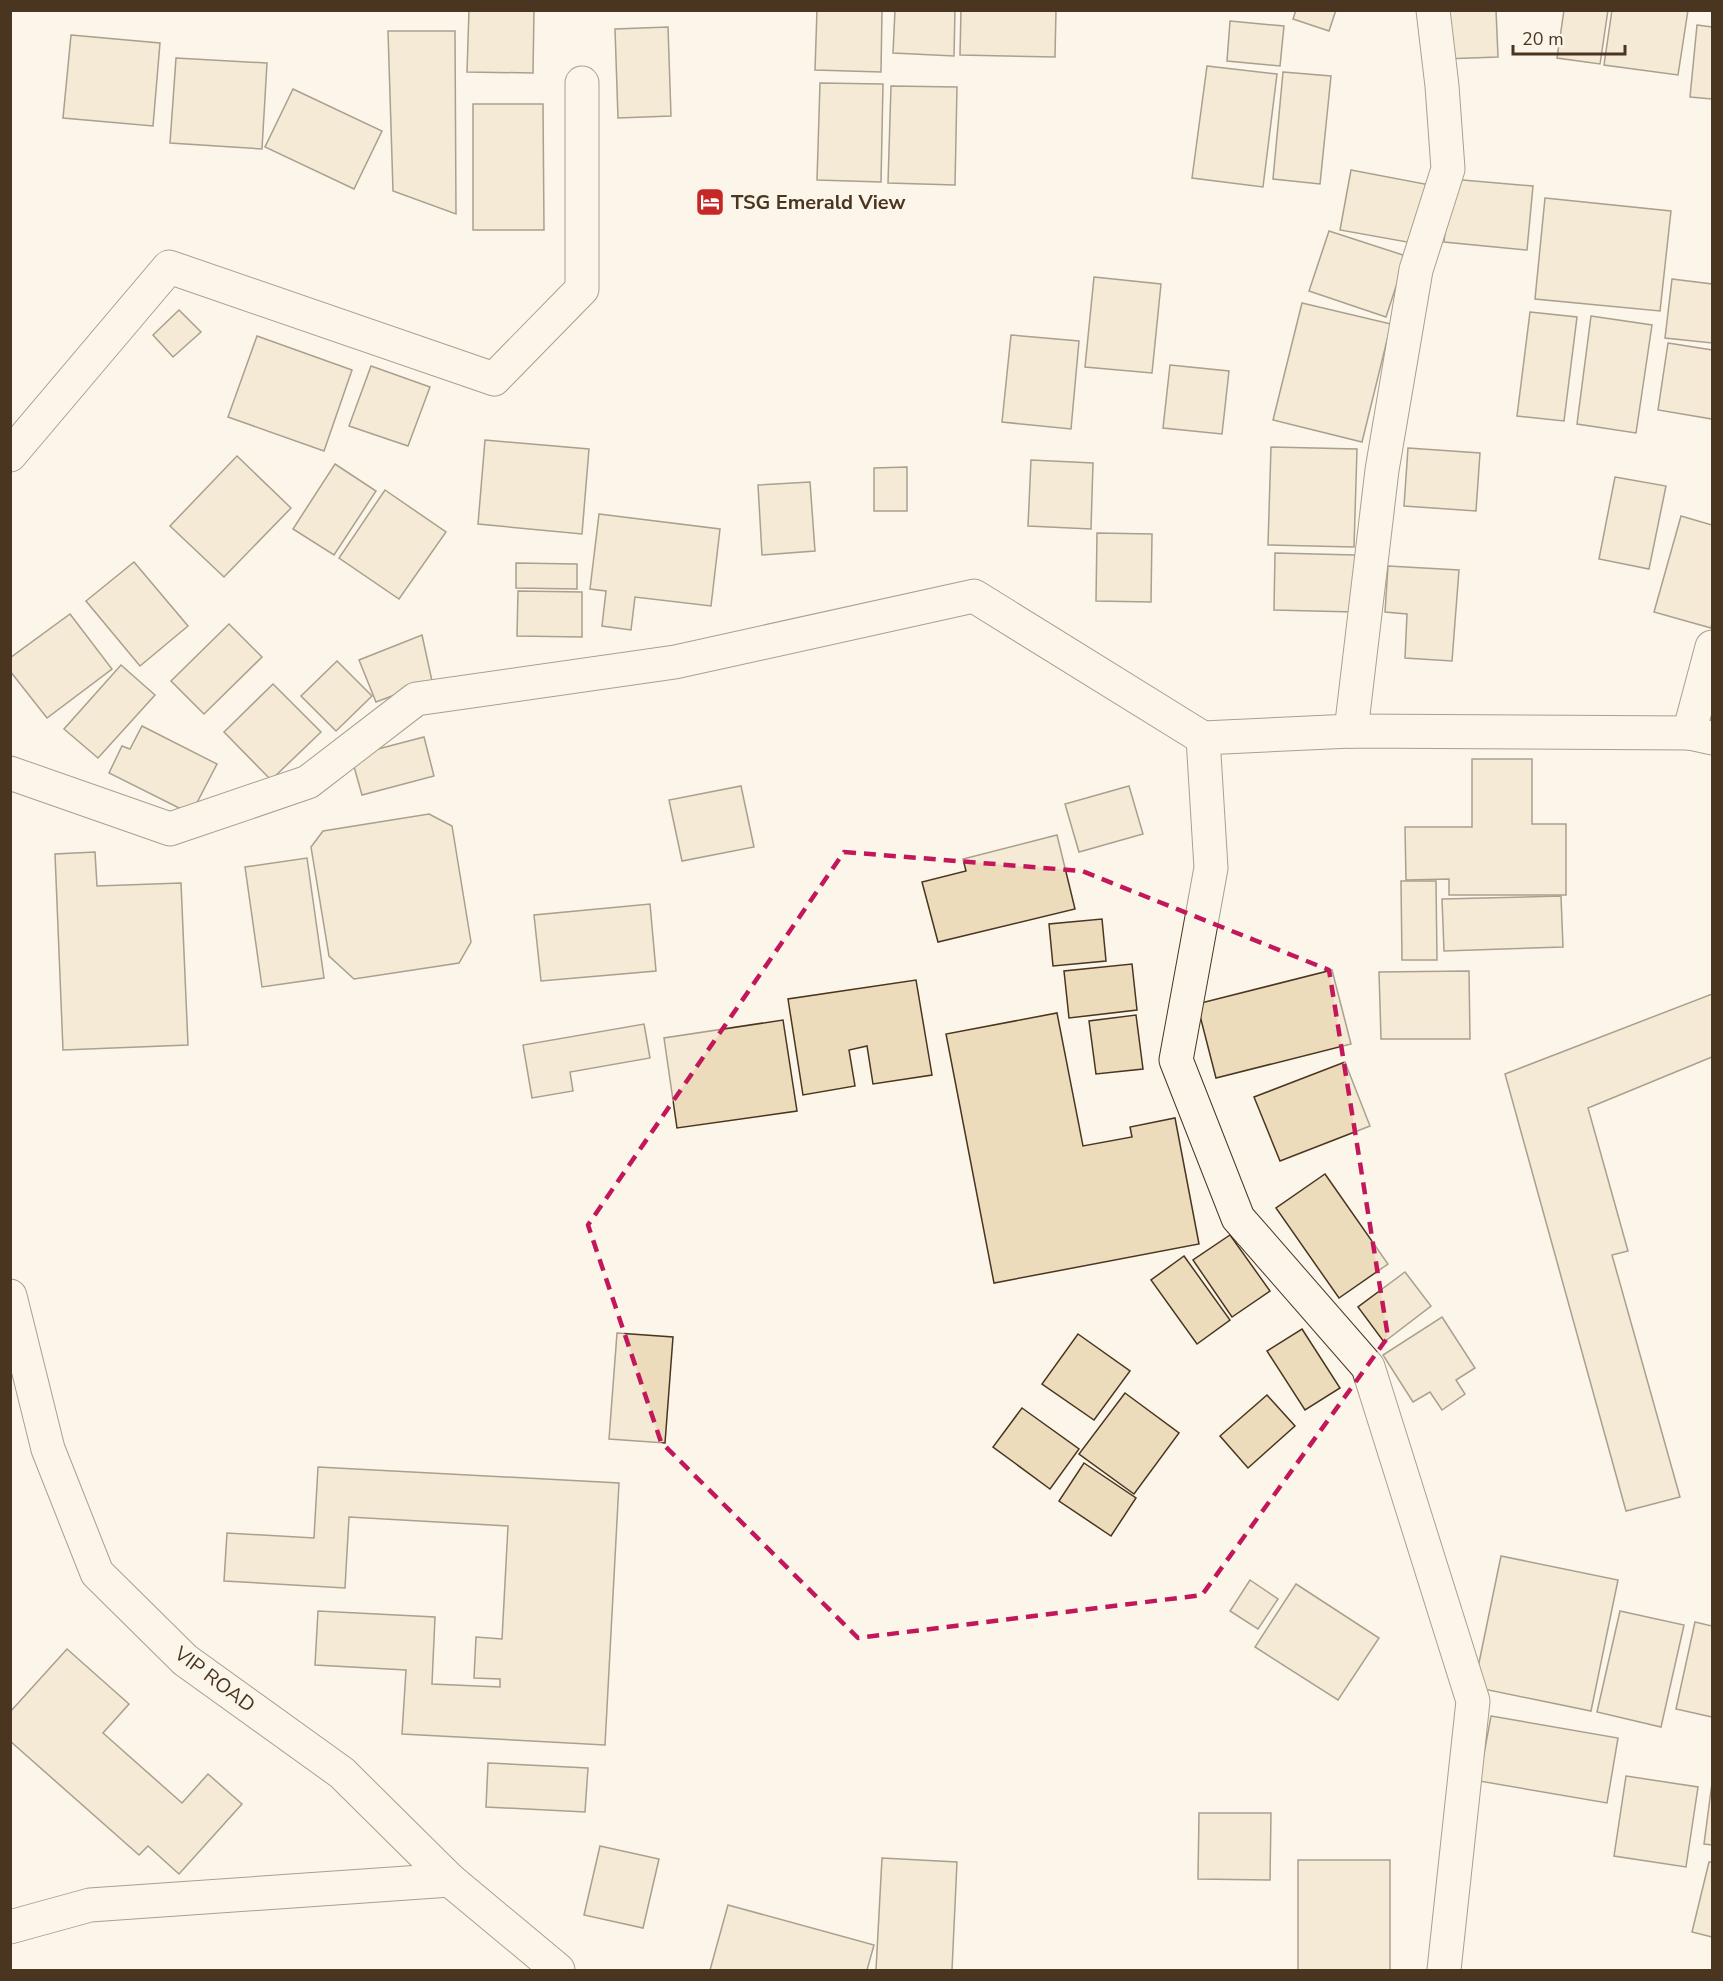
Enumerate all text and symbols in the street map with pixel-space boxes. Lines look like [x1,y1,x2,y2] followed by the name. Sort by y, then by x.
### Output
[1513,18,1626,56] scale bar
[1522,27,1564,51] text: 20 m
[694,186,726,218] hotel icon: TSG Emerald View
[731,189,905,216] place label: TSG Emerald View
[168,1640,261,1719] street label: VIP ROAD

